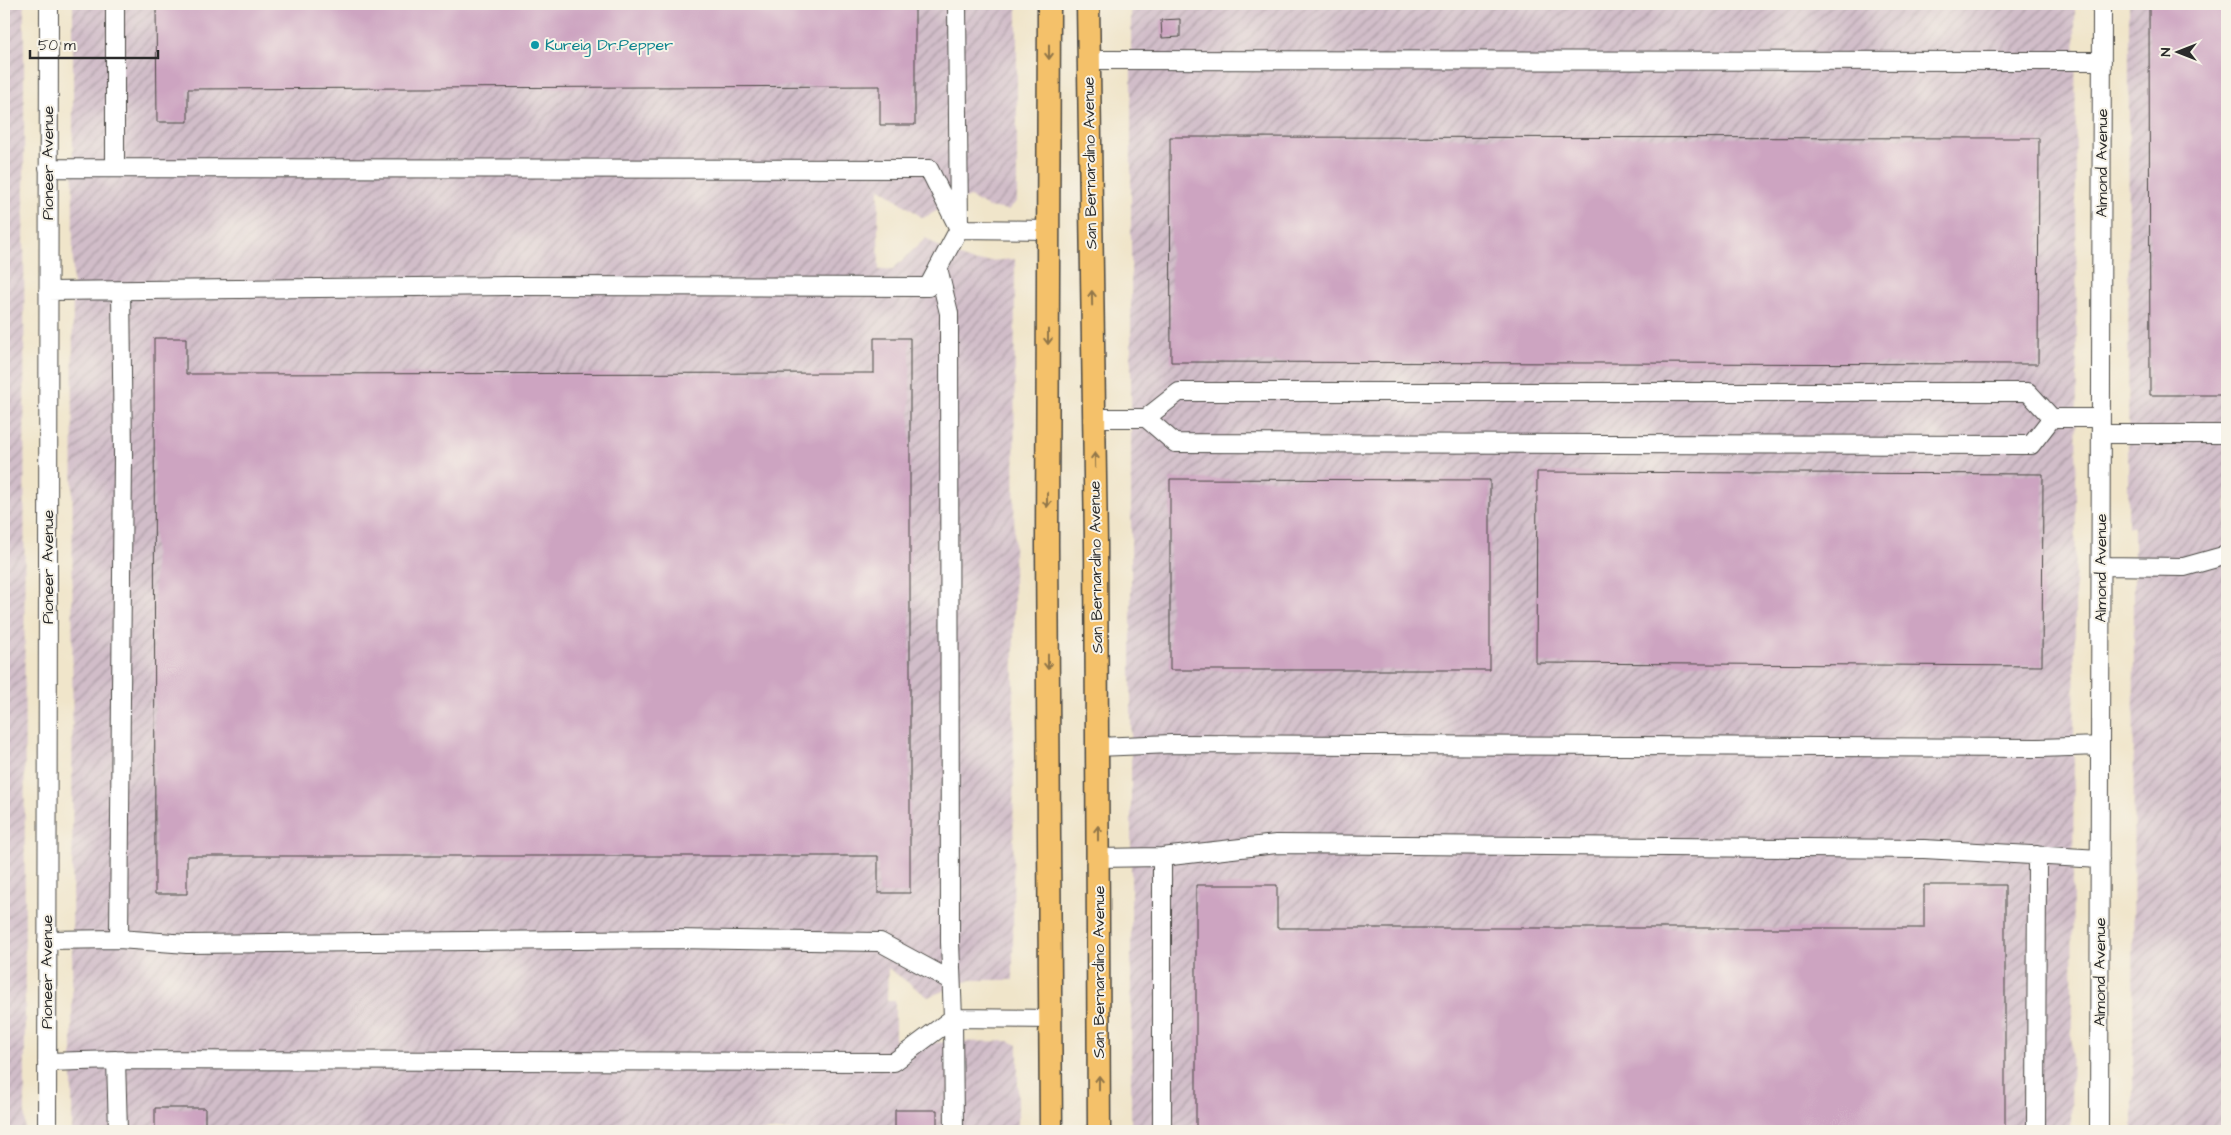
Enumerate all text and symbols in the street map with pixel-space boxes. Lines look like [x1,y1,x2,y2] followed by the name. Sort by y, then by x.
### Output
[30,28,158,60] scale bar
[2154,28,2204,78] north arrow
[545,34,673,57] place label: Kureig Dr.Pepper
[38,35,76,56] text: 50 m
[529,39,541,51] marker: Kureig Dr.Pepper
[1044,44,1054,60] one-way arrow
[2156,47,2176,56] text: N
[1077,76,1103,250] street label: San Bernardino Avenue
[37,106,59,220] street label: Pioneer Avenue
[2091,108,2113,217] street label: Almond Avenue
[1088,290,1097,306] one-way arrow
[1043,329,1053,345] one-way arrow
[1090,452,1100,468] one-way arrow
[1083,480,1109,654] street label: San Bernardino Avenue
[1042,492,1052,508] one-way arrow
[37,510,59,624] street label: Pioneer Avenue
[2090,513,2112,622] street label: Almond Avenue
[1043,654,1053,670] one-way arrow
[1093,825,1103,841] one-way arrow
[1088,885,1110,1058] street label: San Bernardino Avenue
[36,915,58,1029] street label: Pioneer Avenue
[2089,917,2111,1026] street label: Almond Avenue
[1094,1075,1104,1091] one-way arrow

